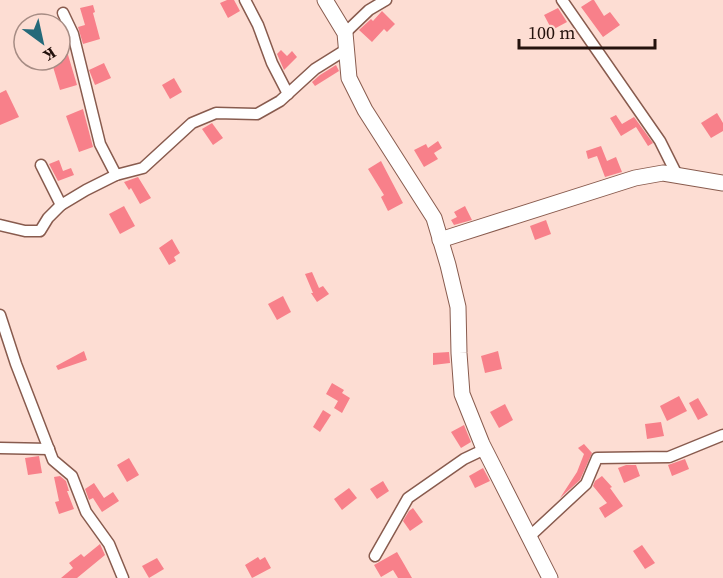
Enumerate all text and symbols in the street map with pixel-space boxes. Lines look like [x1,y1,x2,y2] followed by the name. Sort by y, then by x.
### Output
[12,12,72,72] north arrow
[519,12,656,50] scale bar
[528,20,575,45] text: 100 m
[39,42,61,67] text: K

